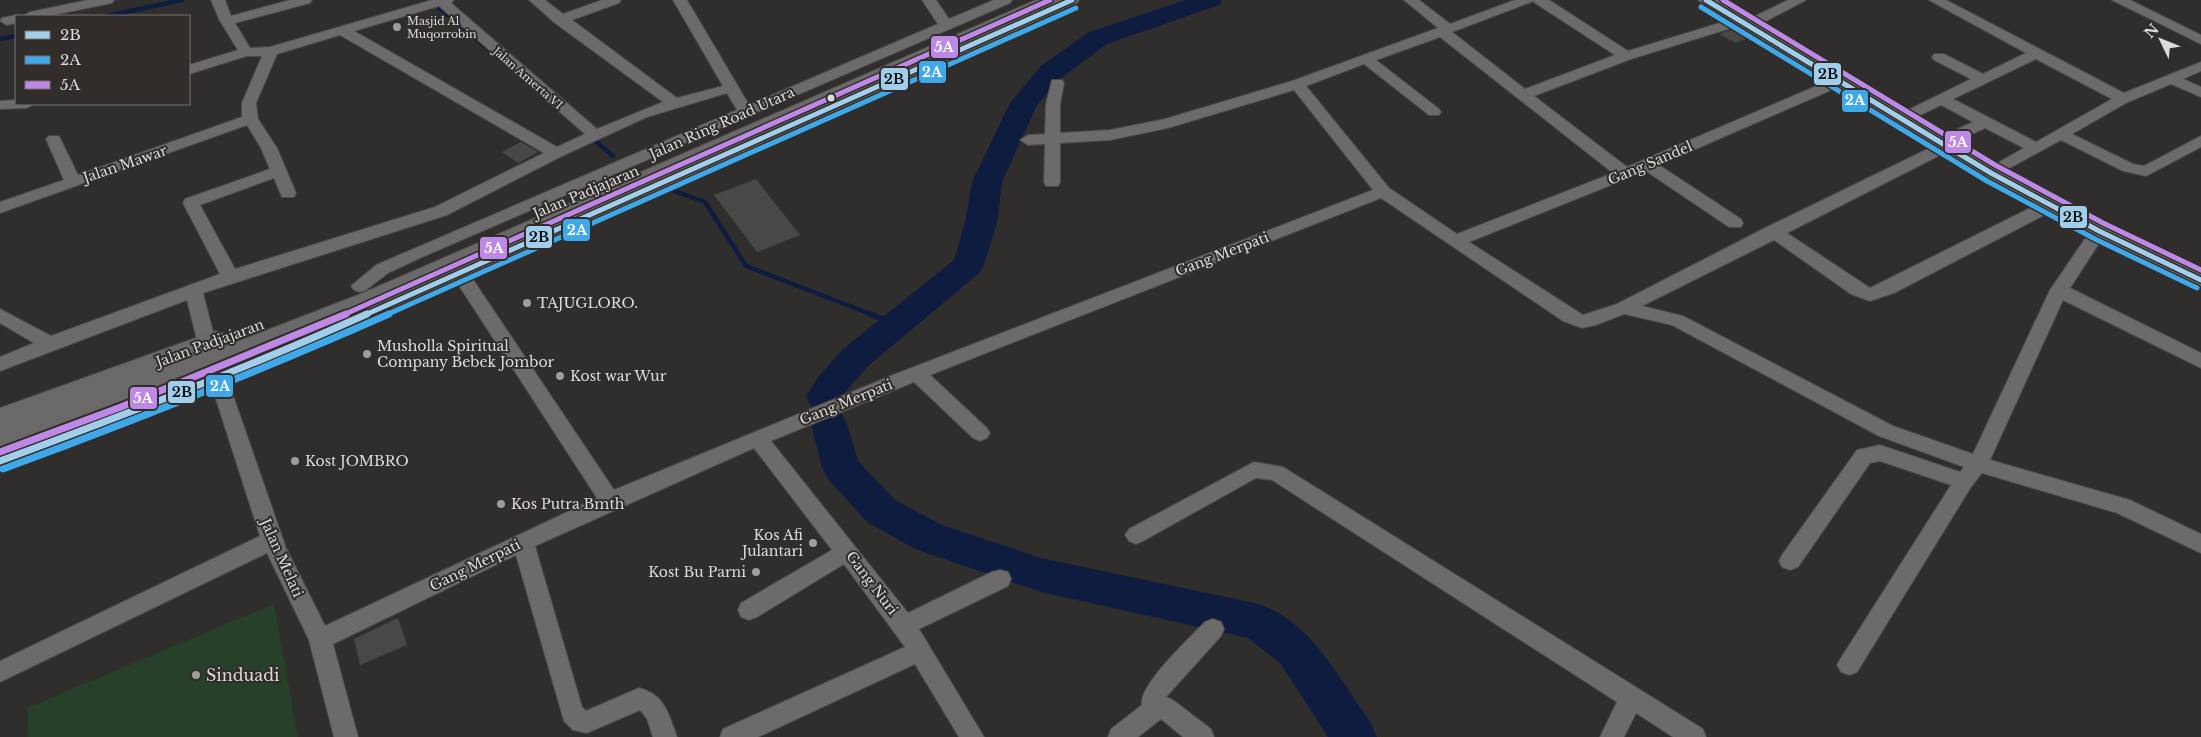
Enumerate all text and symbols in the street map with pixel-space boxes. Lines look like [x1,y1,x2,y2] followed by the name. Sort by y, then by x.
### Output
[407,14,477,41] place label: Masjid Al Muqorrobin
[15,15,190,105] legend
[2136,15,2186,65] north arrow
[2140,20,2163,42] text: N
[391,21,403,33] marker: Masjid Al Muqorrobin
[60,25,81,44] text: 2B
[930,35,959,59] line badge: 5A
[934,38,954,56] text: 5A
[489,43,566,112] street label: Jalan Amerta VI
[60,50,81,69] text: 2A
[918,60,947,84] line badge: 2A
[1813,62,1842,86] line badge: 2B
[922,63,943,81] text: 2A
[1818,65,1838,83] text: 2B
[880,67,909,91] line badge: 2B
[884,70,904,88] text: 2B
[60,75,81,94] text: 5A
[645,83,798,164] street label: Jalan Ring Road Utara
[1841,89,1869,113] line badge: 2A
[1845,91,1866,109] text: 2A
[826,93,836,103] unlabelled marker
[1944,130,1972,154] line badge: 5A
[1948,133,1968,151] text: 5A
[1605,137,1695,189] street label: Gang Sandel
[79,141,170,187] street label: Jalan Mawar
[528,161,642,223] street label: Jalan Padjajaran
[2059,205,2088,229] line badge: 2B
[2063,208,2083,226] text: 2B
[562,218,591,242] line badge: 2A
[567,221,588,239] text: 2A
[525,225,553,249] line badge: 2B
[529,228,549,246] text: 2B
[1173,228,1272,280] street label: Gang Merpati
[479,236,508,260] line badge: 5A
[484,239,504,257] text: 5A
[537,294,638,312] place label: TAJUGLORO.
[521,297,533,309] marker: TAJUGLORO.
[152,315,267,372] street label: Jalan Padjajaran
[377,337,555,371] place label: Musholla Spiritual Company Bebek Jombor
[361,348,373,360] marker: Musholla Spiritual Company Bebek Jombor
[570,367,667,385] place label: Kost war Wur
[554,370,566,382] marker: Kost war Wur
[205,374,234,398] line badge: 2A
[797,375,895,429] street label: Gang Merpati
[210,377,231,395] text: 2A
[167,380,196,404] line badge: 2B
[172,383,192,401] text: 2B
[129,386,158,410] line badge: 5A
[133,389,153,407] text: 5A
[305,452,409,470] place label: Kost JOMBRO
[289,455,301,467] marker: Kost JOMBRO
[511,495,625,513] place label: Kos Putra Bmth
[495,498,507,510] marker: Kos Putra Bmth
[256,514,307,600] street label: Jalan Melati
[740,526,803,560] place label: Kos Afi Julantari
[427,535,524,595] street label: Gang Merpati
[807,537,819,549] marker: Kos Afi Julantari
[842,548,902,619] street label: Gang Nuri
[648,563,746,581] place label: Kost Bu Parni
[750,566,762,578] marker: Kost Bu Parni
[206,665,280,685] place label: Sinduadi
[190,669,202,681] marker: Sinduadi

